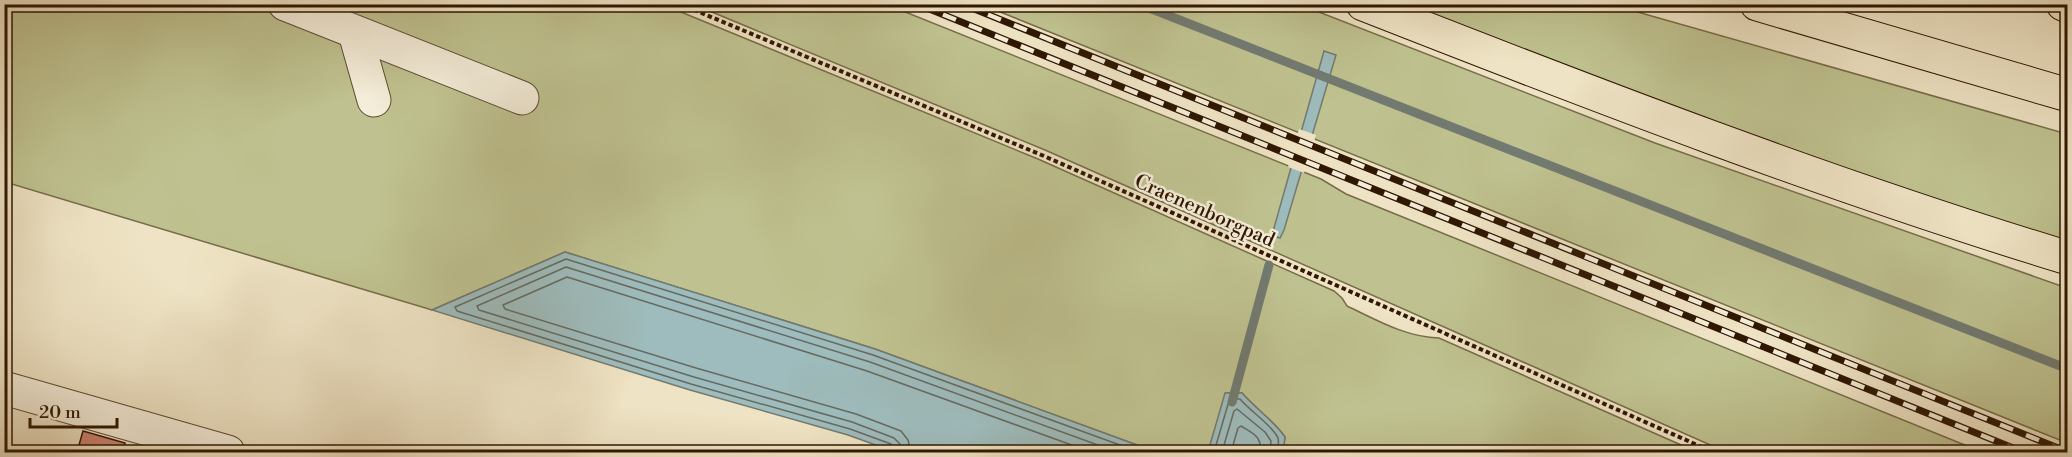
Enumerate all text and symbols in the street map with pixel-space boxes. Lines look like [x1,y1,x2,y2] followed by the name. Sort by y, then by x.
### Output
[1130,169,1279,254] street label: Craenenborgpad
[30,391,117,429] scale bar
[39,401,81,424] text: 20 m

